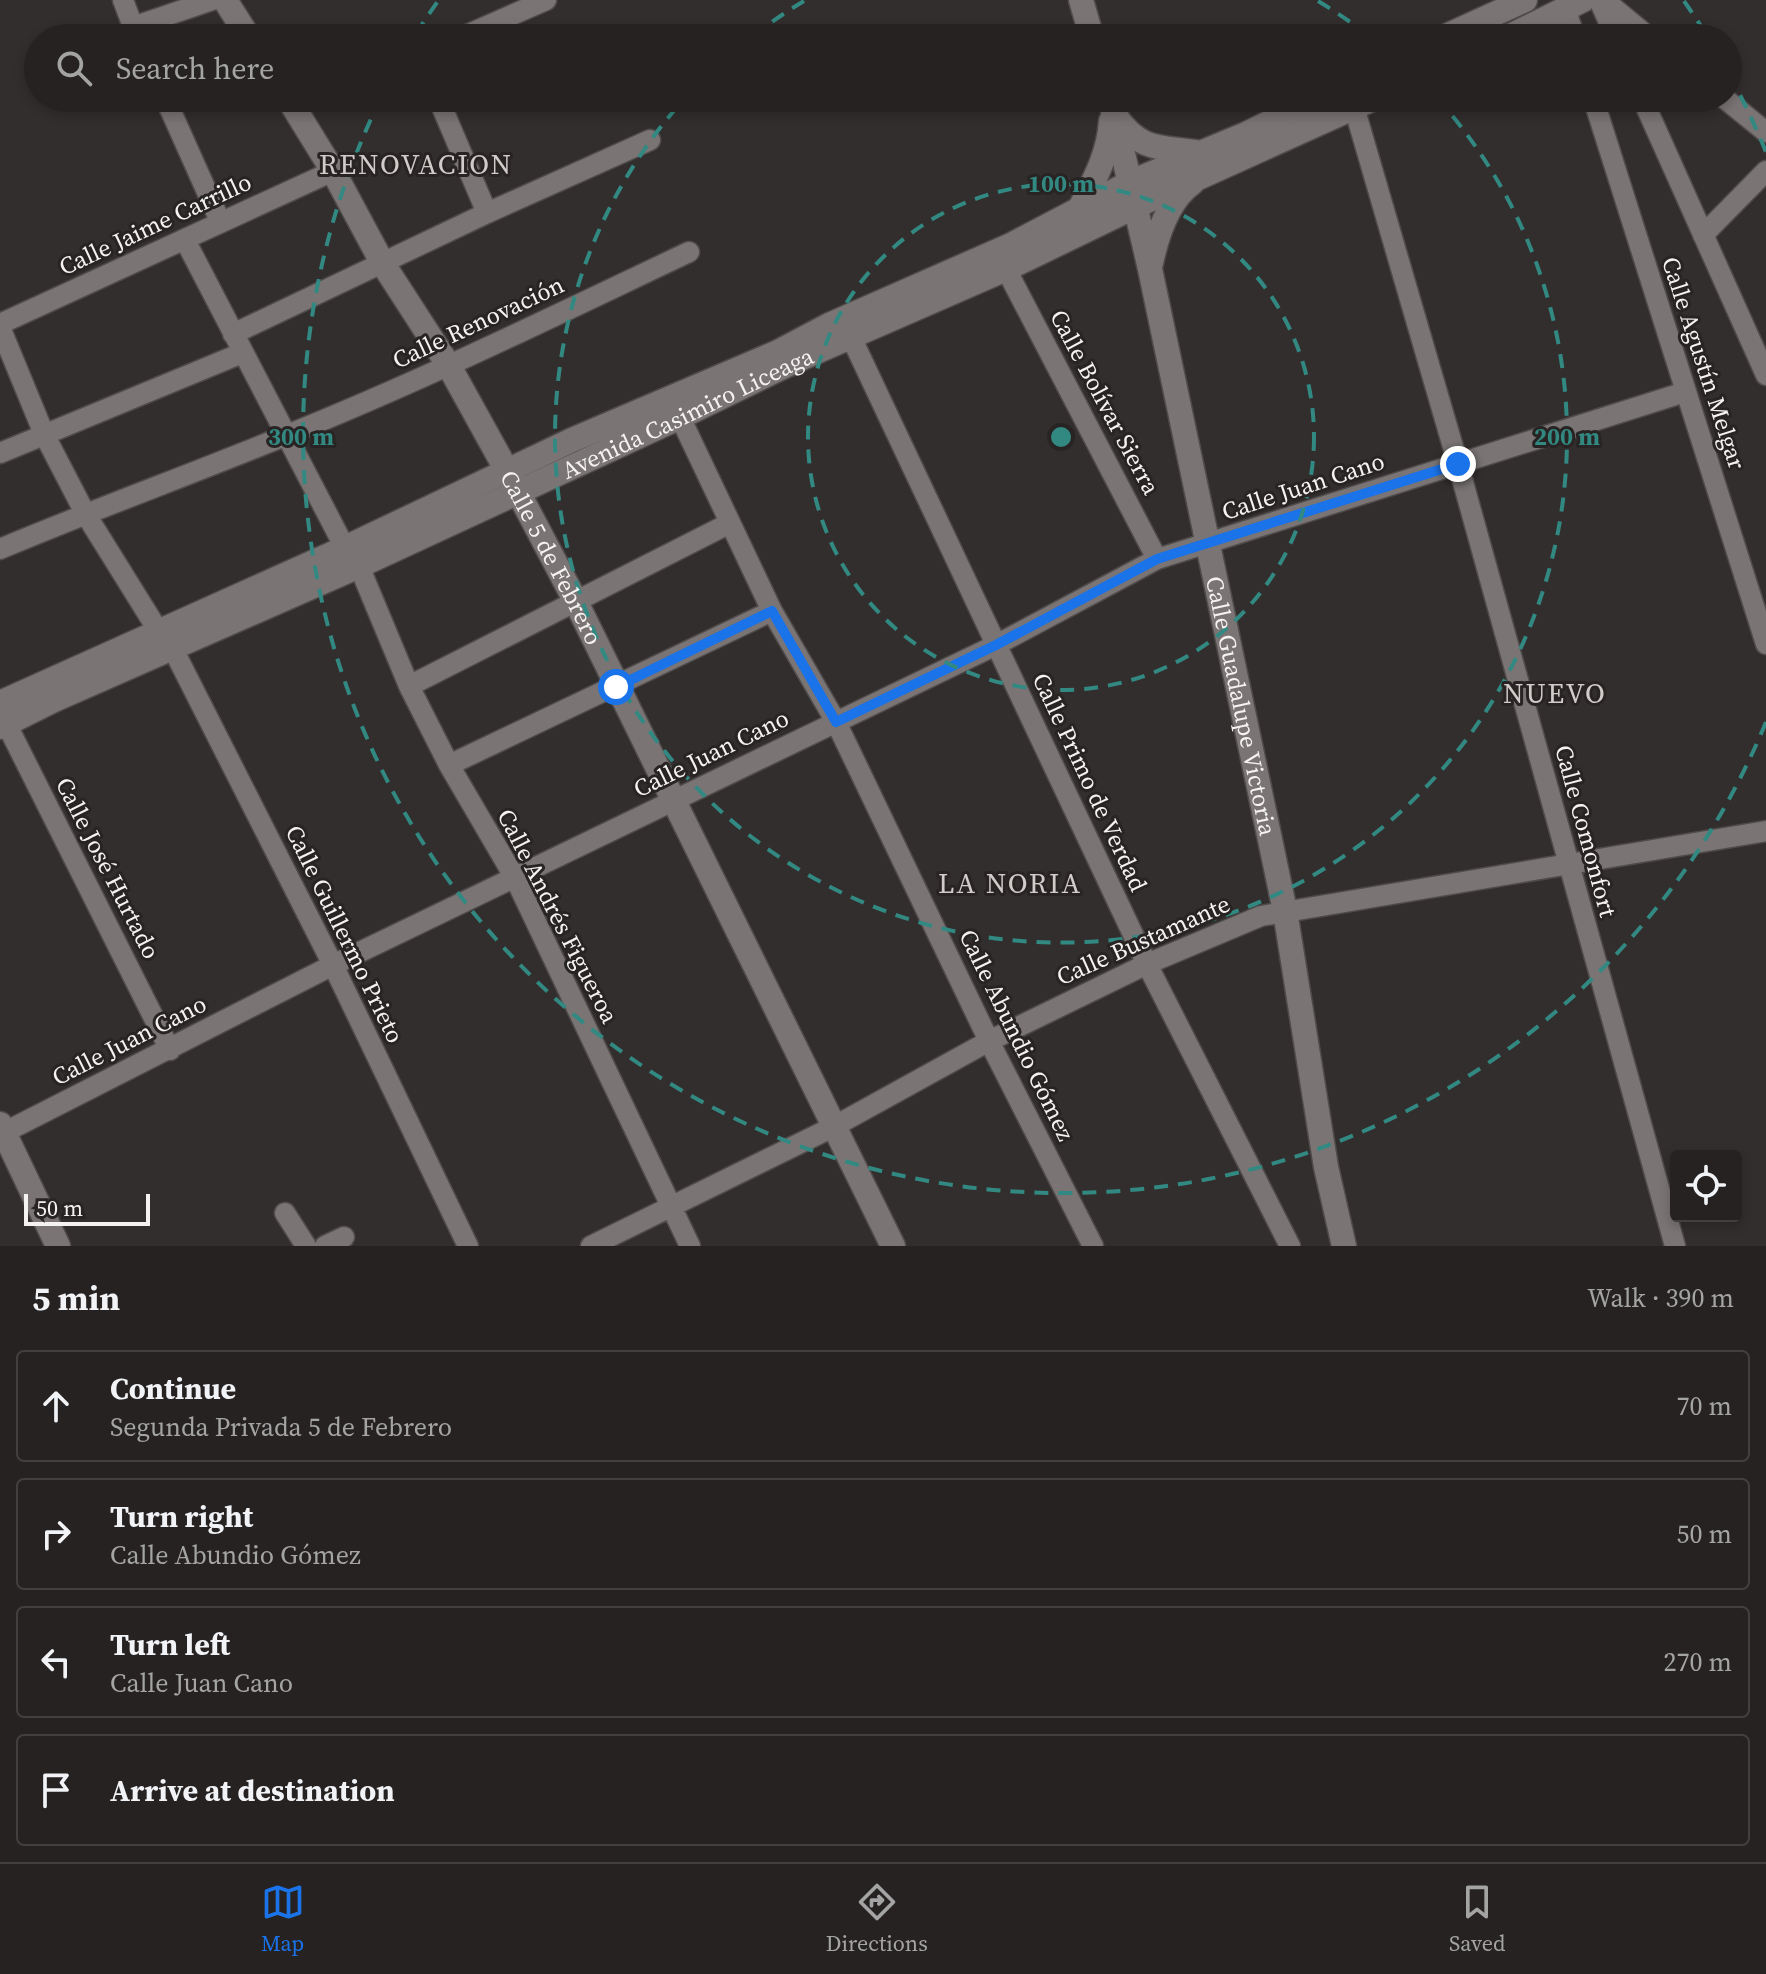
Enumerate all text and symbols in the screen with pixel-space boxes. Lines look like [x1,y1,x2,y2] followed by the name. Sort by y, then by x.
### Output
[24,24,1742,112] search box
[52,46,96,90] icon: search
[116,48,274,89] text: Search here
[319,145,513,183] district label: RENOVACION
[53,165,257,283] street label: Calle Jaime Carrillo
[1028,167,1094,200] text: 100 m
[1654,253,1754,473] street label: Calle Agustín Melgar
[387,268,569,376] street label: Calle Renovación
[1042,304,1168,501] street label: Calle Bolívar Sierra
[556,338,819,486] street label: Avenida Casimiro Liceaga
[268,420,334,453] text: 300 m
[1534,420,1600,453] text: 200 m
[1047,423,1075,451] centre of rings
[1218,444,1388,528] street label: Calle Juan Cano
[1440,446,1476,482] route end
[493,464,611,650] street label: Calle 5 de Febrero
[1199,573,1285,839] street label: Calle Guadalupe Victoria
[1025,667,1155,897] street label: Calle Primo de Verdad
[598,669,634,705] route start
[1503,674,1607,712] district label: NUEVO
[628,701,794,805] street label: Calle Juan Cano
[1547,741,1625,921] street label: Calle Comonfort
[48,772,168,964] street label: Calle José Hurtado
[490,803,627,1029] street label: Calle Andrés Figueroa
[278,820,412,1048] street label: Calle Guillermo Prieto
[938,864,1082,902] district label: LA NORIA
[1051,887,1235,993] street label: Calle Bustamante
[951,924,1083,1146] street label: Calle Abundio Gómez
[46,987,212,1093] street label: Calle Juan Cano
[1670,1150,1742,1222] map controls
[1670,1150,1742,1222] button: locate
[24,1190,150,1226] scale bar
[36,1193,83,1223] text: 50 m
[32,1275,120,1321] text: 5 min
[1587,1280,1734,1316] text: Walk · 390 m
[110,1368,236,1409] text: Continue
[34,1384,78,1428] icon: ahead
[1677,1388,1732,1424] text: 70 m
[110,1409,452,1445] text: Segunda Privada 5 de Febrero
[110,1496,253,1537] text: Turn right
[34,1512,78,1556] icon: right
[1677,1516,1732,1552] text: 50 m
[110,1537,361,1573] text: Calle Abundio Gómez
[110,1624,230,1665] text: Turn left
[34,1640,78,1684] icon: left
[1664,1644,1732,1680] text: 270 m
[110,1665,293,1701] text: Calle Juan Cano
[34,1768,78,1812] icon: arrive
[110,1770,395,1811] text: Arrive at destination
[261,1880,305,1958] tab: Map
[826,1880,928,1958] tab: Directions
[1449,1880,1505,1958] tab: Saved

